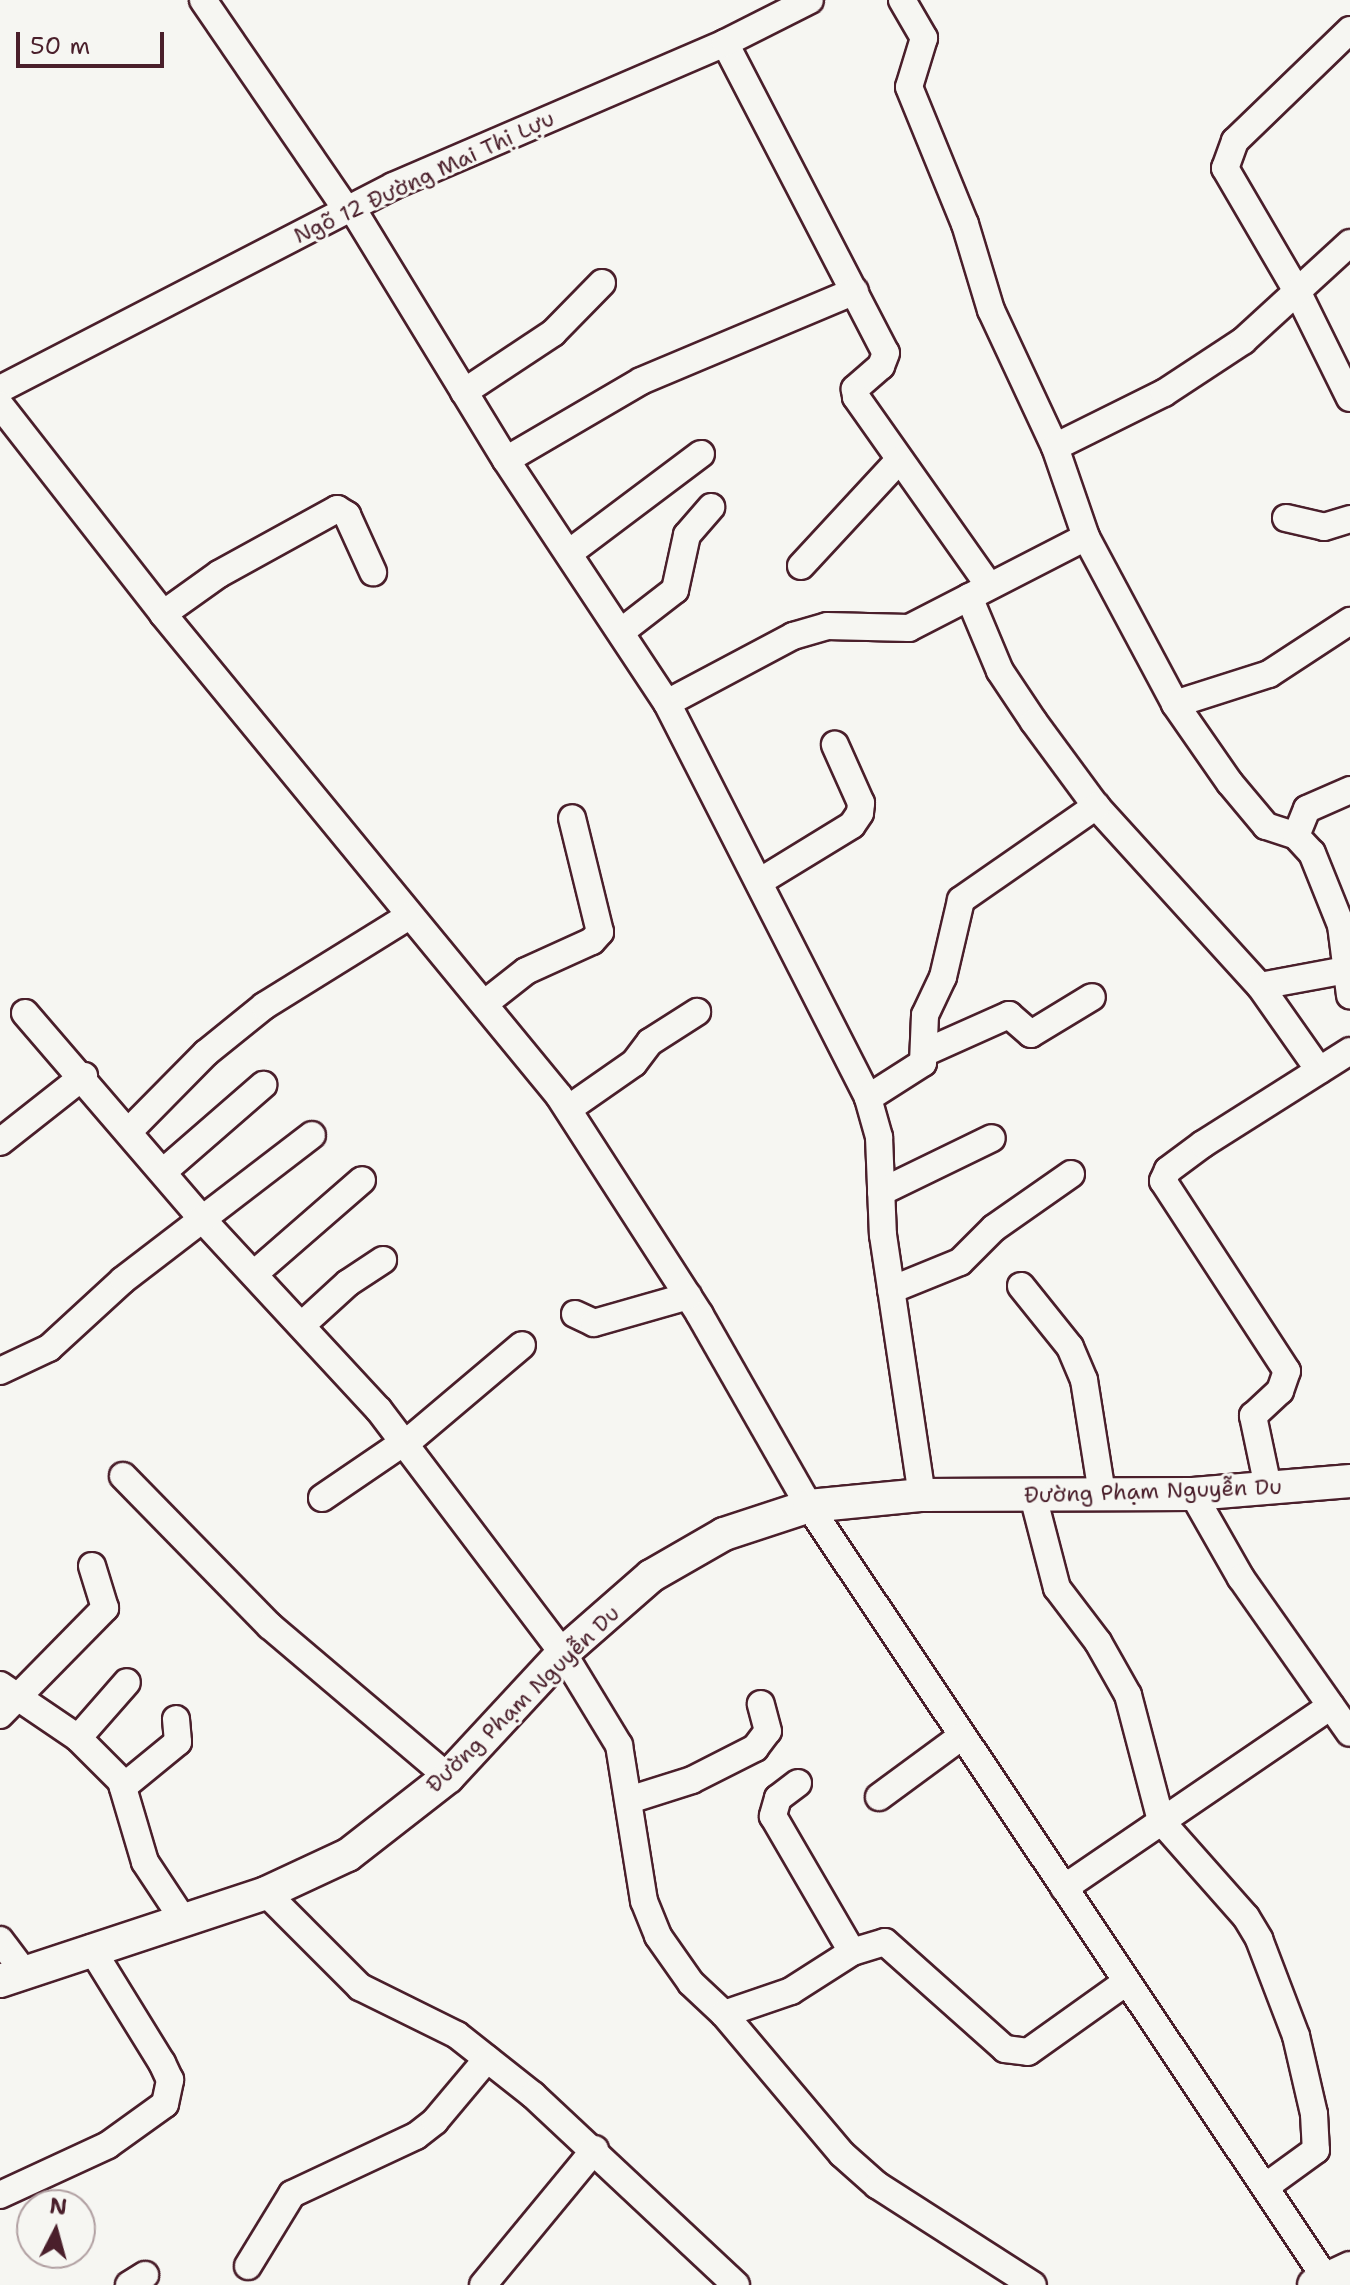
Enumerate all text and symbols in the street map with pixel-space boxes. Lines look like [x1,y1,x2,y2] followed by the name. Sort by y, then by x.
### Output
[20,16,168,66] scale bar
[30,30,90,62] text: 50 m
[289,105,559,249] street label: Ngõ 12 Đường Mai Thị Lựu
[1024,1473,1282,1509] street label: Đường Phạm Nguyễn Du
[421,1600,625,1798] street label: Đường Phạm Nguyễn Du
[16,2189,96,2269] north arrow
[48,2191,69,2222] text: N

